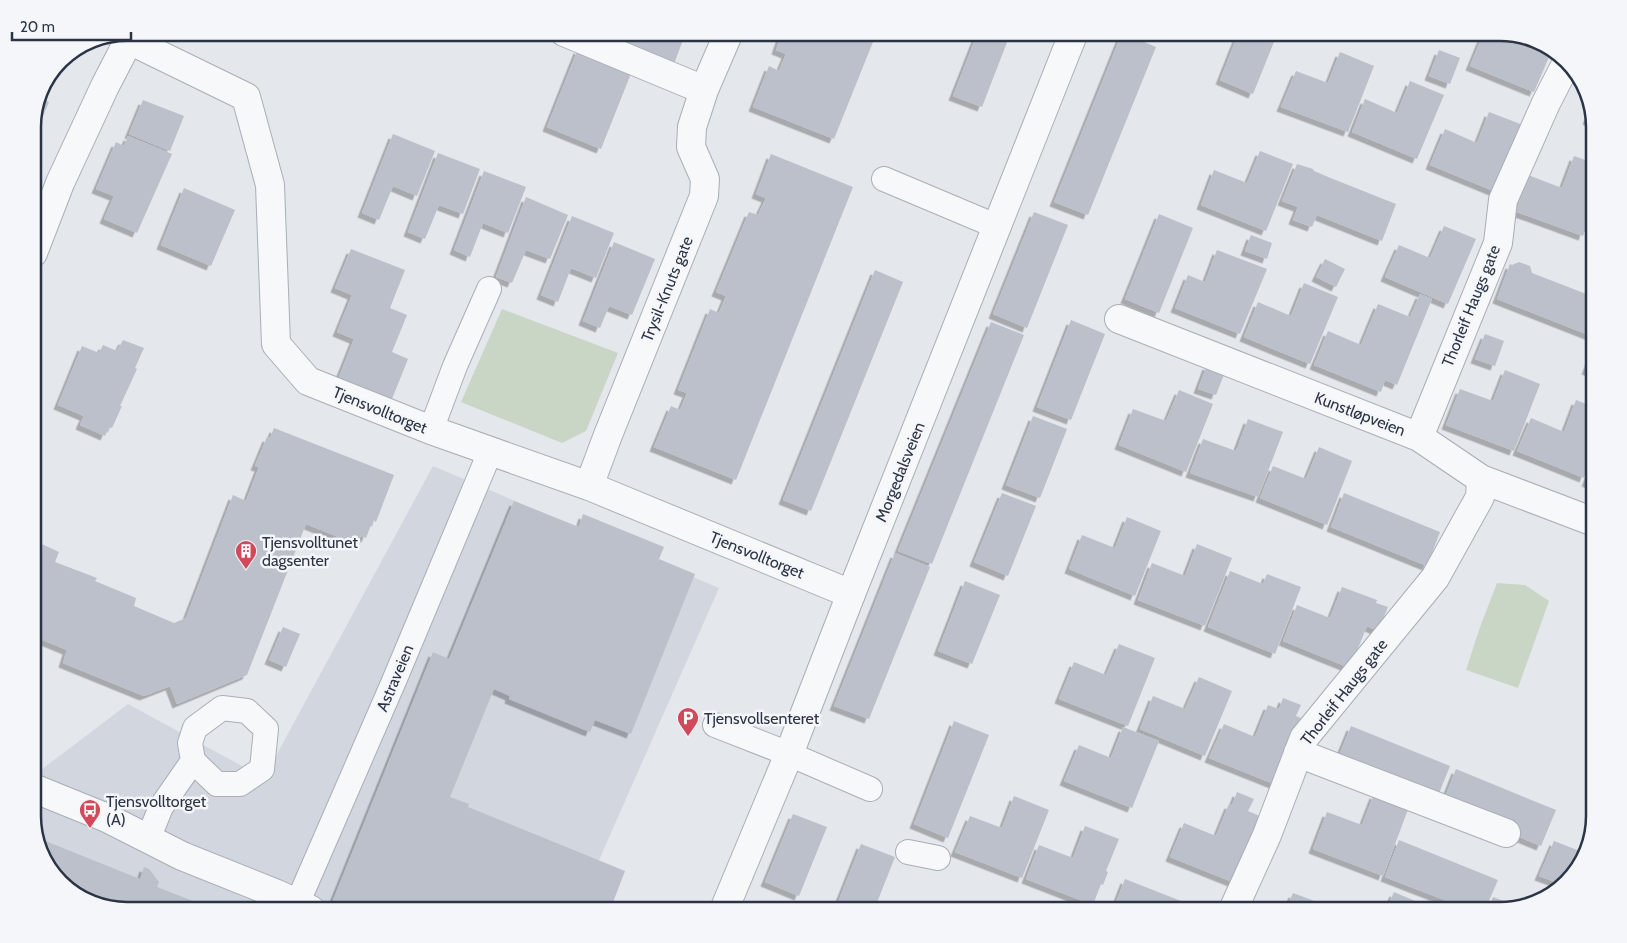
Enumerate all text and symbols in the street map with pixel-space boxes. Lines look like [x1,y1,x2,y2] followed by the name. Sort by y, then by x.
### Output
[12,10,131,42] scale bar
[20,18,55,36] text: 20 m
[637,234,697,344] street label: Trysil-Knuts gate
[1438,242,1504,370] street label: Thorleif Haugs gate
[330,382,431,438] street label: Tjensvolltorget
[1312,388,1408,440] street label: Kunstløpveien
[871,419,929,525] street label: Morgedalsveien
[707,527,808,583] street label: Tjensvolltorget
[262,533,358,570] place label: Tjensvolltunet dagsenter
[234,539,258,570] building icon: Tjensvolltunet dagsenter
[1297,635,1391,749] street label: Thorleif Haugs gate
[372,642,418,714] street label: Astraveien
[676,706,700,737] parking icon: Tjensvollsenteret
[704,709,820,728] place label: Tjensvollsenteret
[106,792,207,829] place label: Tjensvolltorget (A)
[78,798,102,829] bus stop icon: Tjensvolltorget (A)

